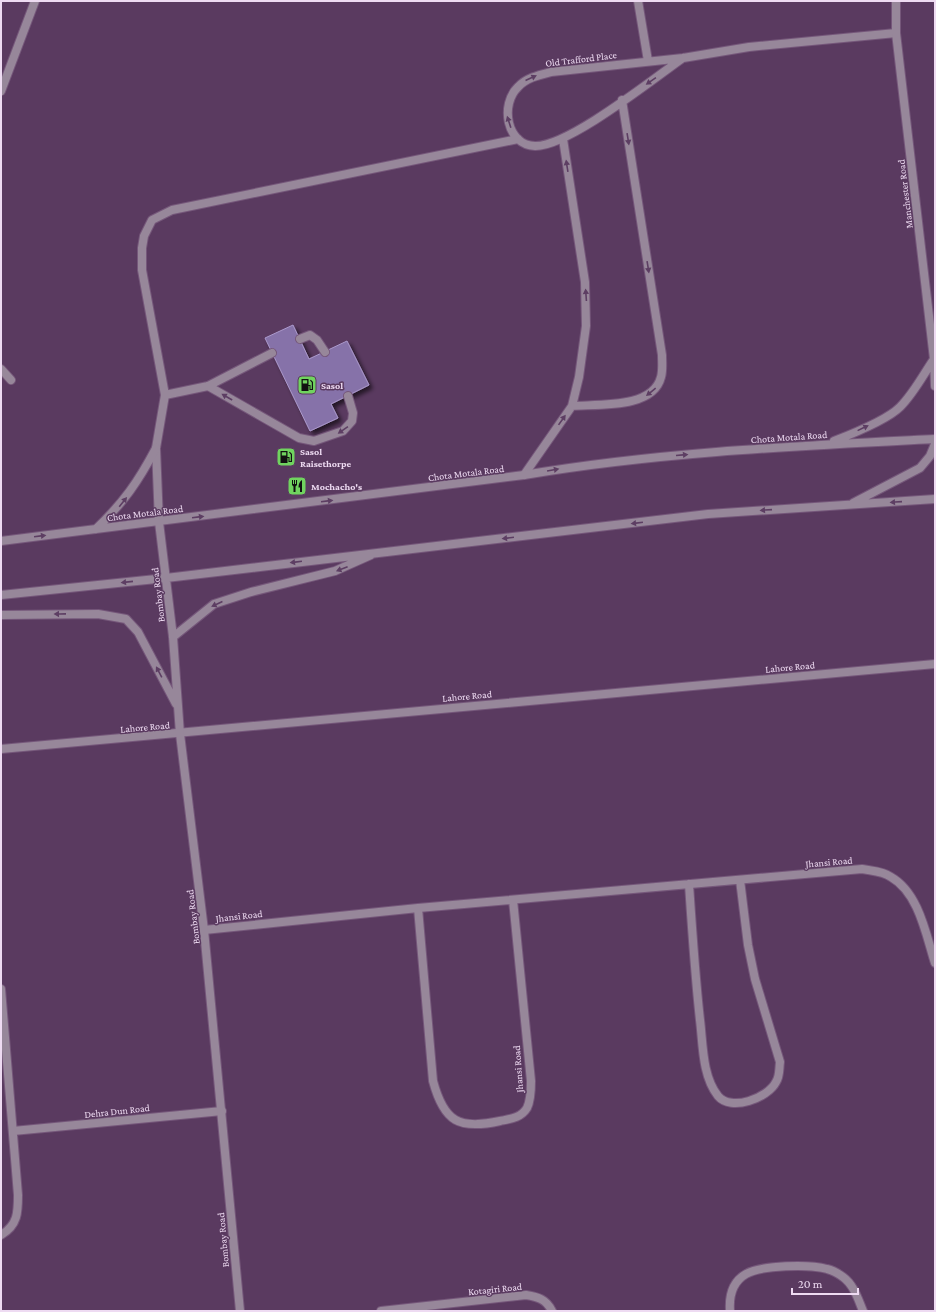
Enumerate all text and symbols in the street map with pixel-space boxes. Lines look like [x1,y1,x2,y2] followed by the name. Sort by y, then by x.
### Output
[545,49,618,69] street label: Old Trafford Place
[526,75,537,81] one-way arrow
[646,77,656,85] one-way arrow
[506,116,512,128] one-way arrow
[625,133,631,145] one-way arrow
[895,158,915,229] street label: Manchester Road
[564,160,570,172] one-way arrow
[645,261,651,273] one-way arrow
[583,289,589,301] one-way arrow
[296,374,318,396] fuel station icon: Sasol
[321,380,343,391] place label: Sasol
[645,388,656,396] one-way arrow
[221,393,233,400] one-way arrow
[558,415,566,426] one-way arrow
[858,425,869,431] one-way arrow
[338,426,348,434] one-way arrow
[750,429,828,445] street label: Chota Motala Road
[275,446,297,468] fuel station icon: Sasol Raisethorpe
[300,446,352,469] place label: Sasol Raisethorpe
[676,452,688,459] one-way arrow
[427,463,505,483] street label: Chota Motala Road
[547,467,559,473] one-way arrow
[286,475,308,497] restaurant icon: Mochacho's
[311,481,362,492] place label: Mochacho's
[119,496,127,507] one-way arrow
[321,497,333,504] one-way arrow
[890,498,902,505] one-way arrow
[106,503,184,523] street label: Chota Motala Road
[760,507,772,514] one-way arrow
[192,514,204,520] one-way arrow
[631,520,643,526] one-way arrow
[34,533,46,539] one-way arrow
[502,535,514,541] one-way arrow
[290,559,302,565] one-way arrow
[149,566,167,623] street label: Bombay Road
[336,566,347,572] one-way arrow
[121,578,133,585] one-way arrow
[211,601,222,607] one-way arrow
[53,611,66,617] one-way arrow
[765,659,816,675] street label: Lahore Road
[156,666,162,678] one-way arrow
[442,688,493,704] street label: Lahore Road
[120,719,171,735] street label: Lahore Road
[804,854,854,870] street label: Jhansi Road
[184,888,202,945] street label: Bombay Road
[214,908,264,924] street label: Jhansi Road
[511,1044,525,1094] street label: Jhansi Road
[84,1102,151,1120] street label: Dehra Dun Road
[215,1211,231,1268] street label: Bombay Road
[792,1270,858,1296] scale bar
[798,1277,823,1291] text: 20 m
[467,1281,523,1297] street label: Kotagiri Road

